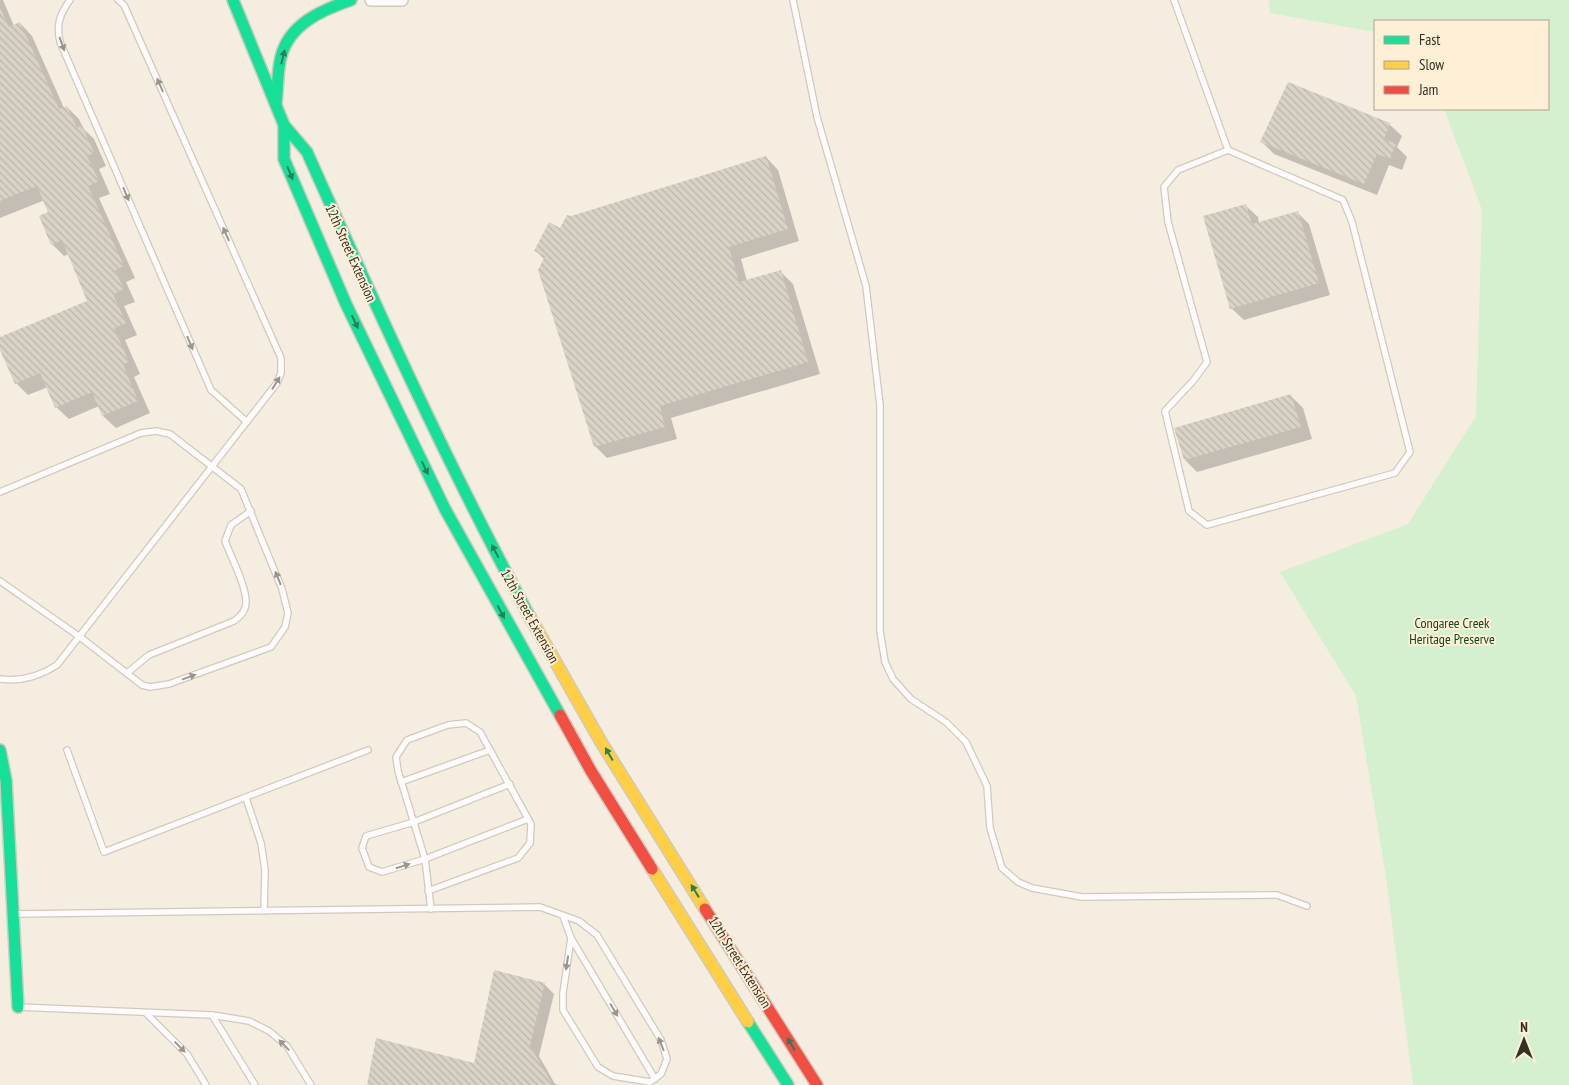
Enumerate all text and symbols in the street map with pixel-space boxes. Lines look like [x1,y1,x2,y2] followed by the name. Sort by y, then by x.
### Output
[1374,20,1549,110] legend
[1419,30,1440,49] text: Fast
[59,37,66,52] one-way arrow
[279,50,287,65] one-way arrow
[1419,55,1444,74] text: Slow
[155,78,163,92] one-way arrow
[1418,80,1438,99] text: Jam
[286,166,294,181] one-way arrow
[122,187,130,201] one-way arrow
[321,201,381,305] street label: 12th Street Extension
[222,227,230,241] one-way arrow
[351,315,359,329] one-way arrow
[187,336,195,350] one-way arrow
[271,376,280,390] one-way arrow
[421,461,429,476] one-way arrow
[490,545,499,558] one-way arrow
[497,566,563,666] street label: 12th Street Extension
[273,571,281,585] one-way arrow
[496,605,505,619] one-way arrow
[1409,614,1495,648] park label: Congaree Creek Heritage Preserve
[182,673,197,681] one-way arrow
[605,746,613,761] one-way arrow
[395,862,410,870] one-way arrow
[691,885,700,898] one-way arrow
[705,913,775,1011] street label: 12th Street Extension
[563,955,571,971] one-way arrow
[609,1003,618,1016] one-way arrow
[1499,1015,1549,1065] north arrow
[1520,1018,1528,1036] text: N
[657,1037,665,1051] one-way arrow
[786,1037,796,1050] one-way arrow
[278,1039,290,1051] one-way arrow
[174,1041,186,1053] one-way arrow

